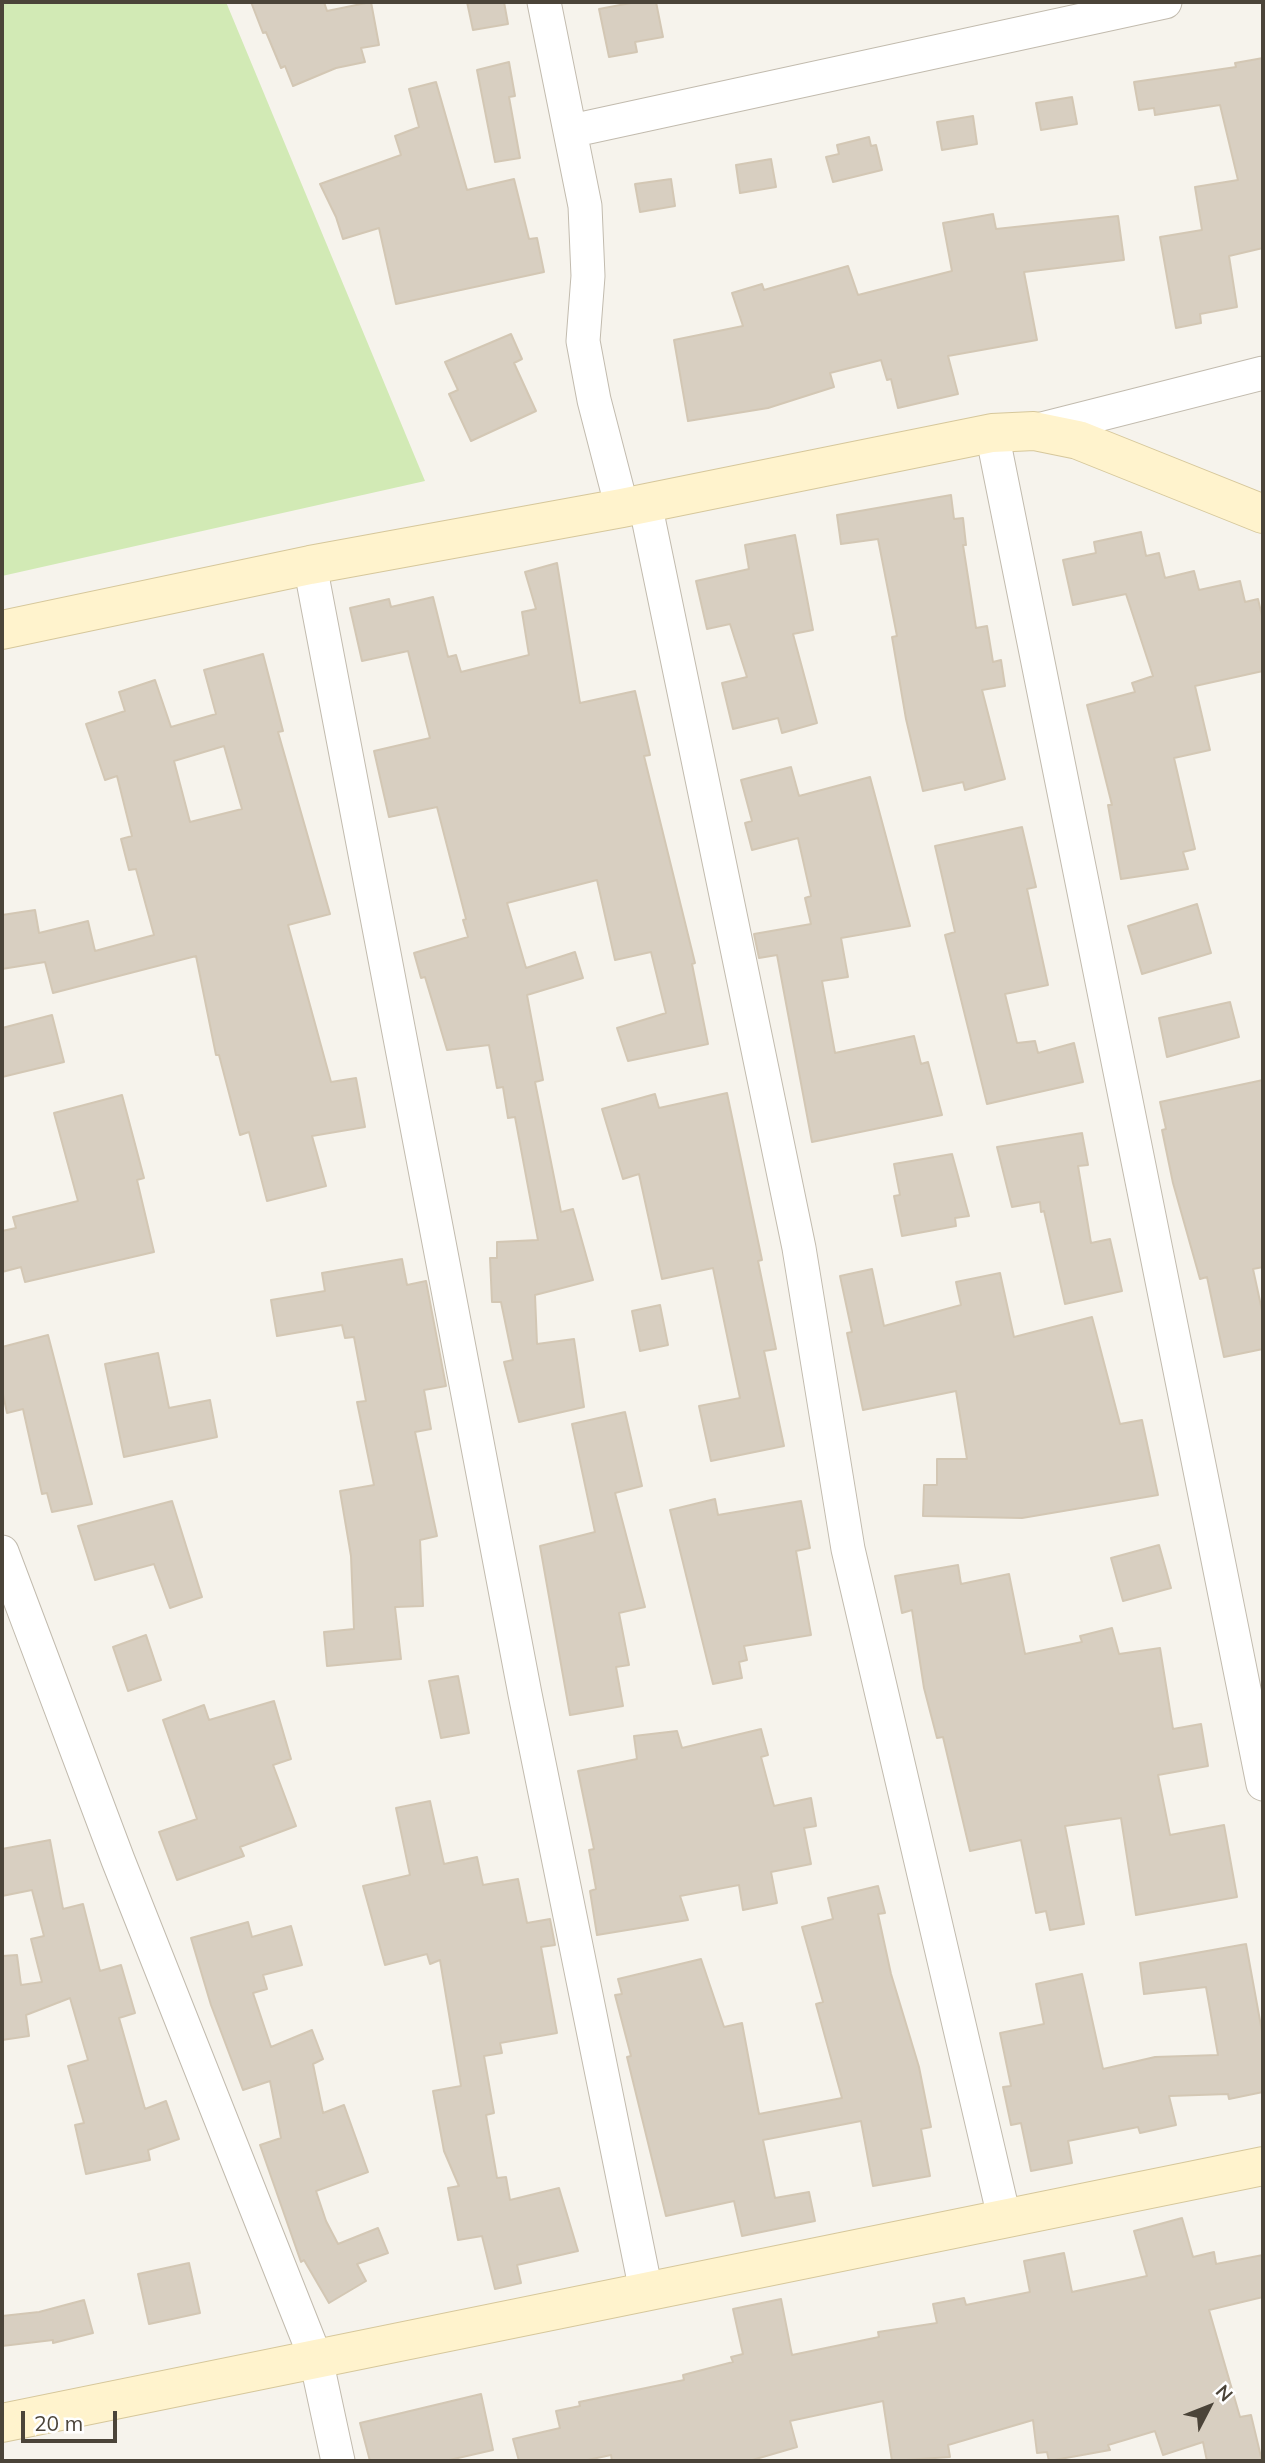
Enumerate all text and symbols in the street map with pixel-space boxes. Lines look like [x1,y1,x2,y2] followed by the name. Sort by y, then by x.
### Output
[1174,2372,1244,2442] north arrow
[1211,2380,1238,2406] text: N
[24,2396,121,2440] scale bar
[34,2410,83,2436] text: 20 m

